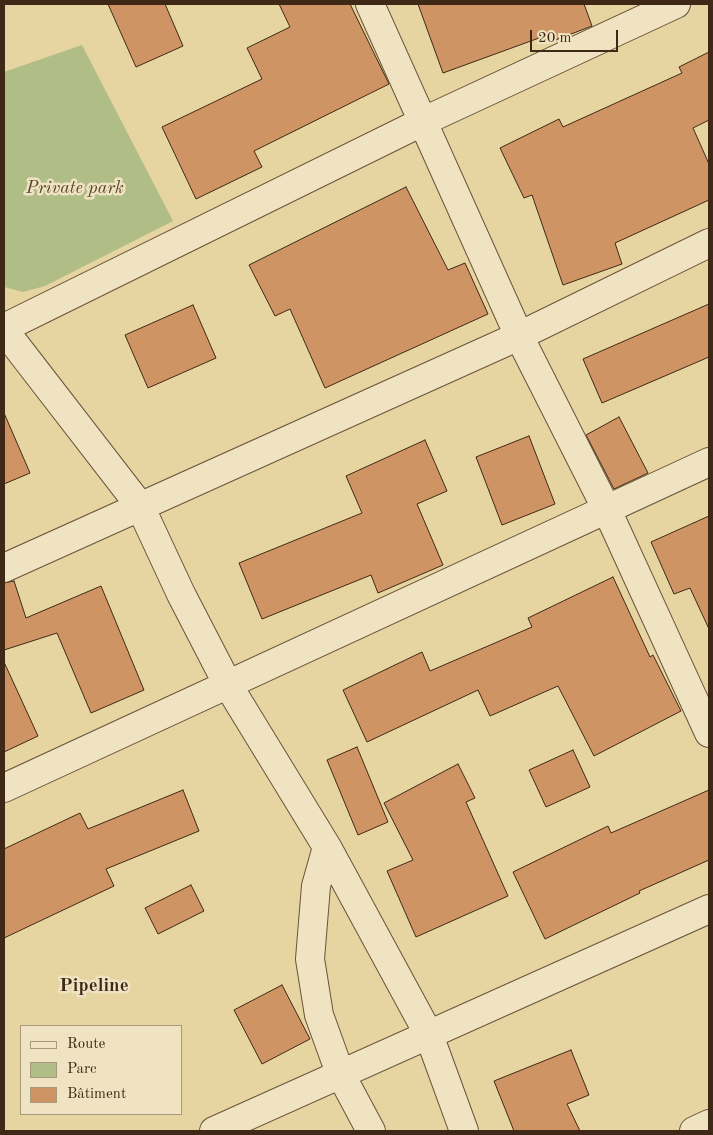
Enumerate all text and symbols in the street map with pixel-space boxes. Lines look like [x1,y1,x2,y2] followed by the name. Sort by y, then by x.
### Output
[533,20,620,52] scale bar
[538,31,572,46] text: 20 m
[26,177,124,199] park label: Private park
[59,975,129,997] district label: Pipeline
[20,1025,182,1115] legend
[67,1037,105,1052] text: Route
[67,1062,97,1077] text: Parc
[67,1087,126,1102] text: Bâtiment

